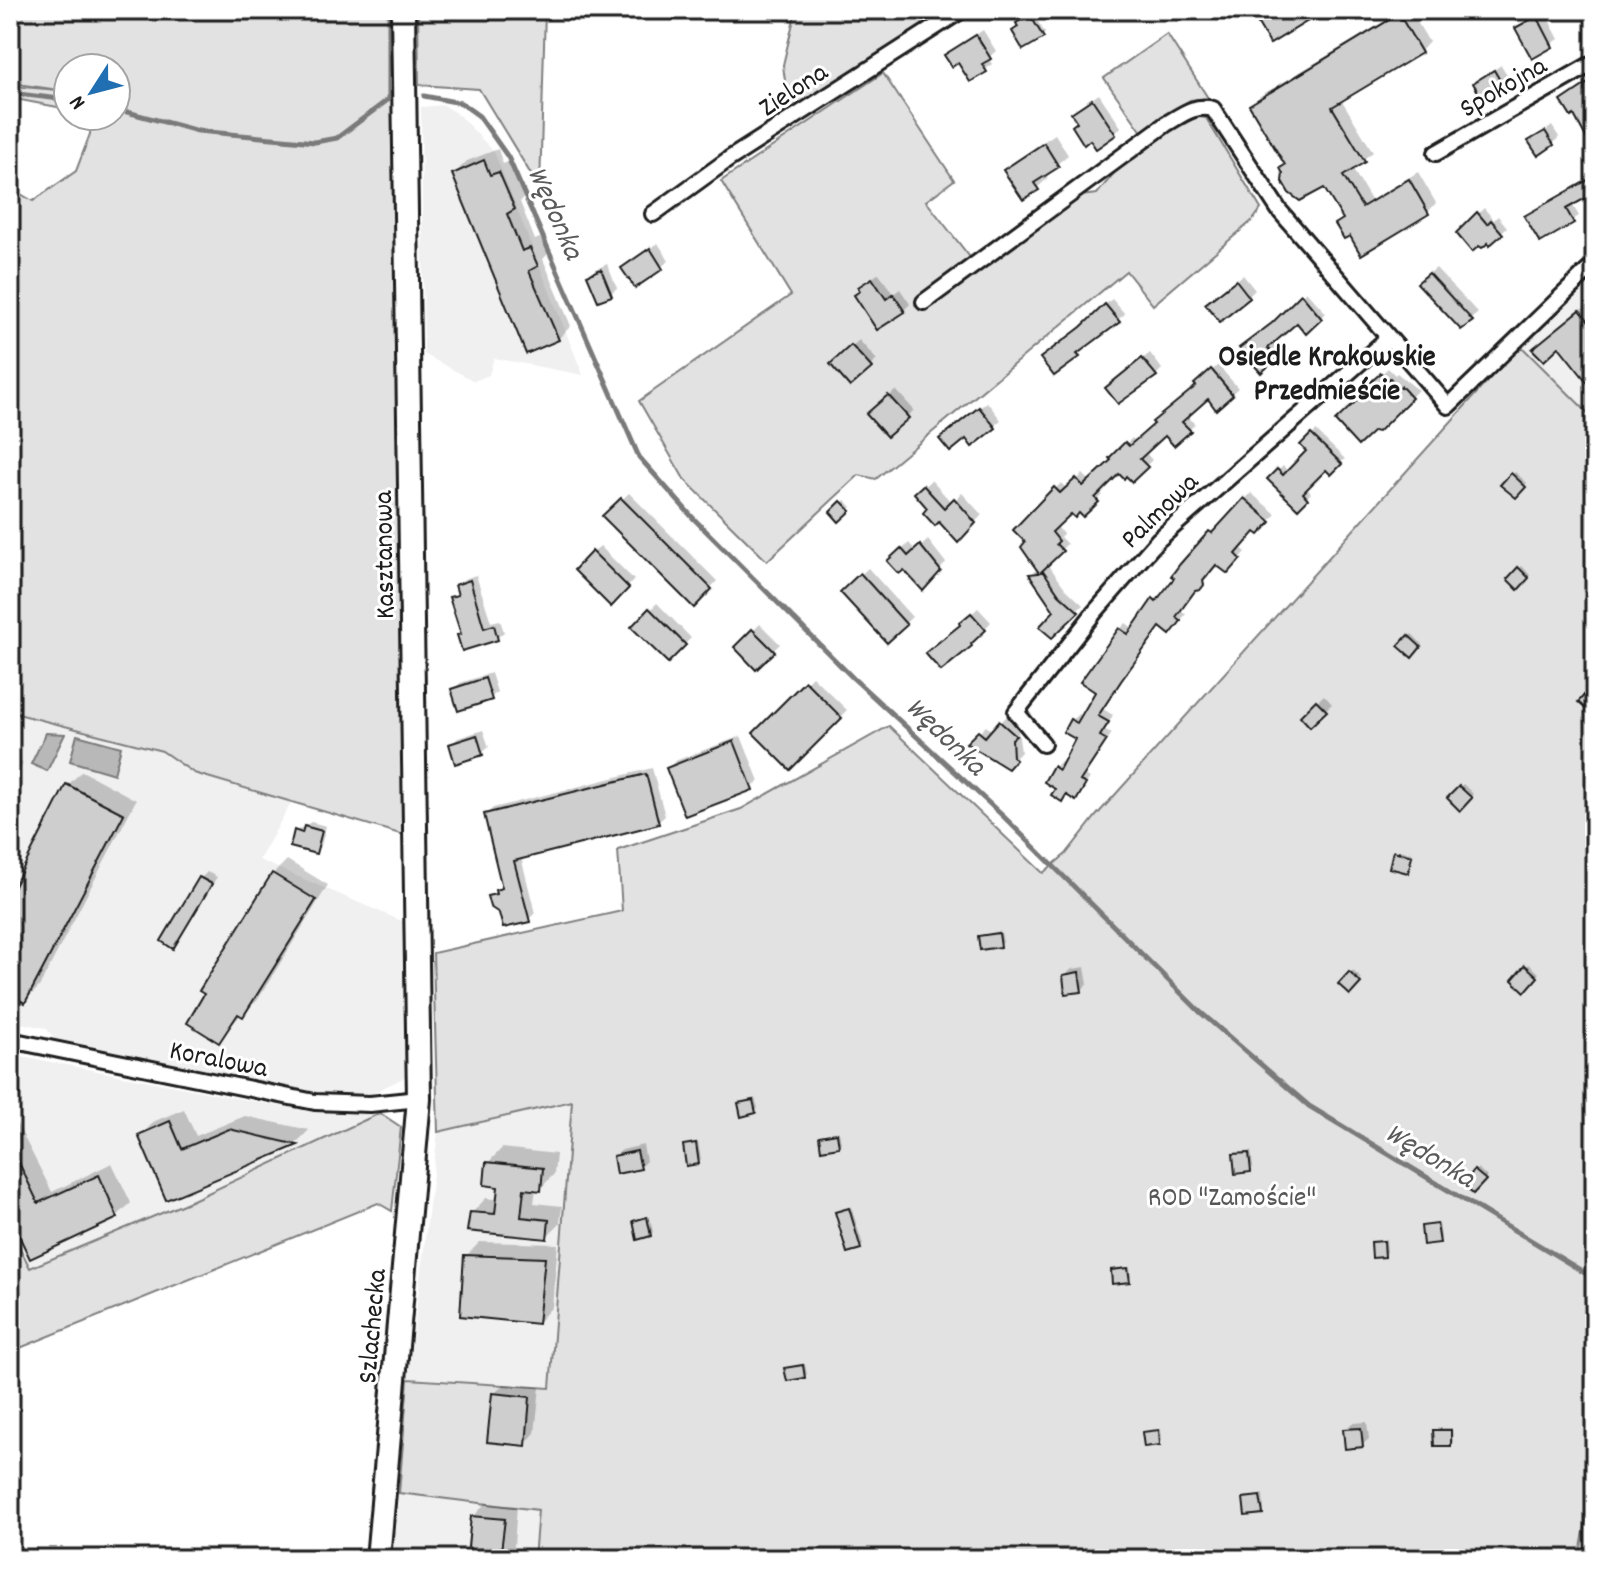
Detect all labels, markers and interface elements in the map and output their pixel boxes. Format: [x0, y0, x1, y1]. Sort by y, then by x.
street label: Spokojna [1453, 48, 1556, 130]
north arrow [52, 52, 132, 132]
street label: Zielona [752, 55, 838, 129]
text: N [63, 88, 94, 115]
water label: Wędonka [513, 160, 593, 269]
district label: Osiedle Krakowskie Przedmieście [1218, 338, 1436, 415]
street label: Palmowa [1113, 464, 1210, 560]
street label: Kasztanowa [366, 489, 408, 620]
water label: Wędonka [894, 689, 995, 789]
street label: Koralowa [166, 1033, 271, 1091]
water label: Wędonka [1376, 1114, 1483, 1203]
park label: ROD "Zamoście" [1148, 1180, 1316, 1220]
street label: Szlachecka [350, 1267, 400, 1385]

